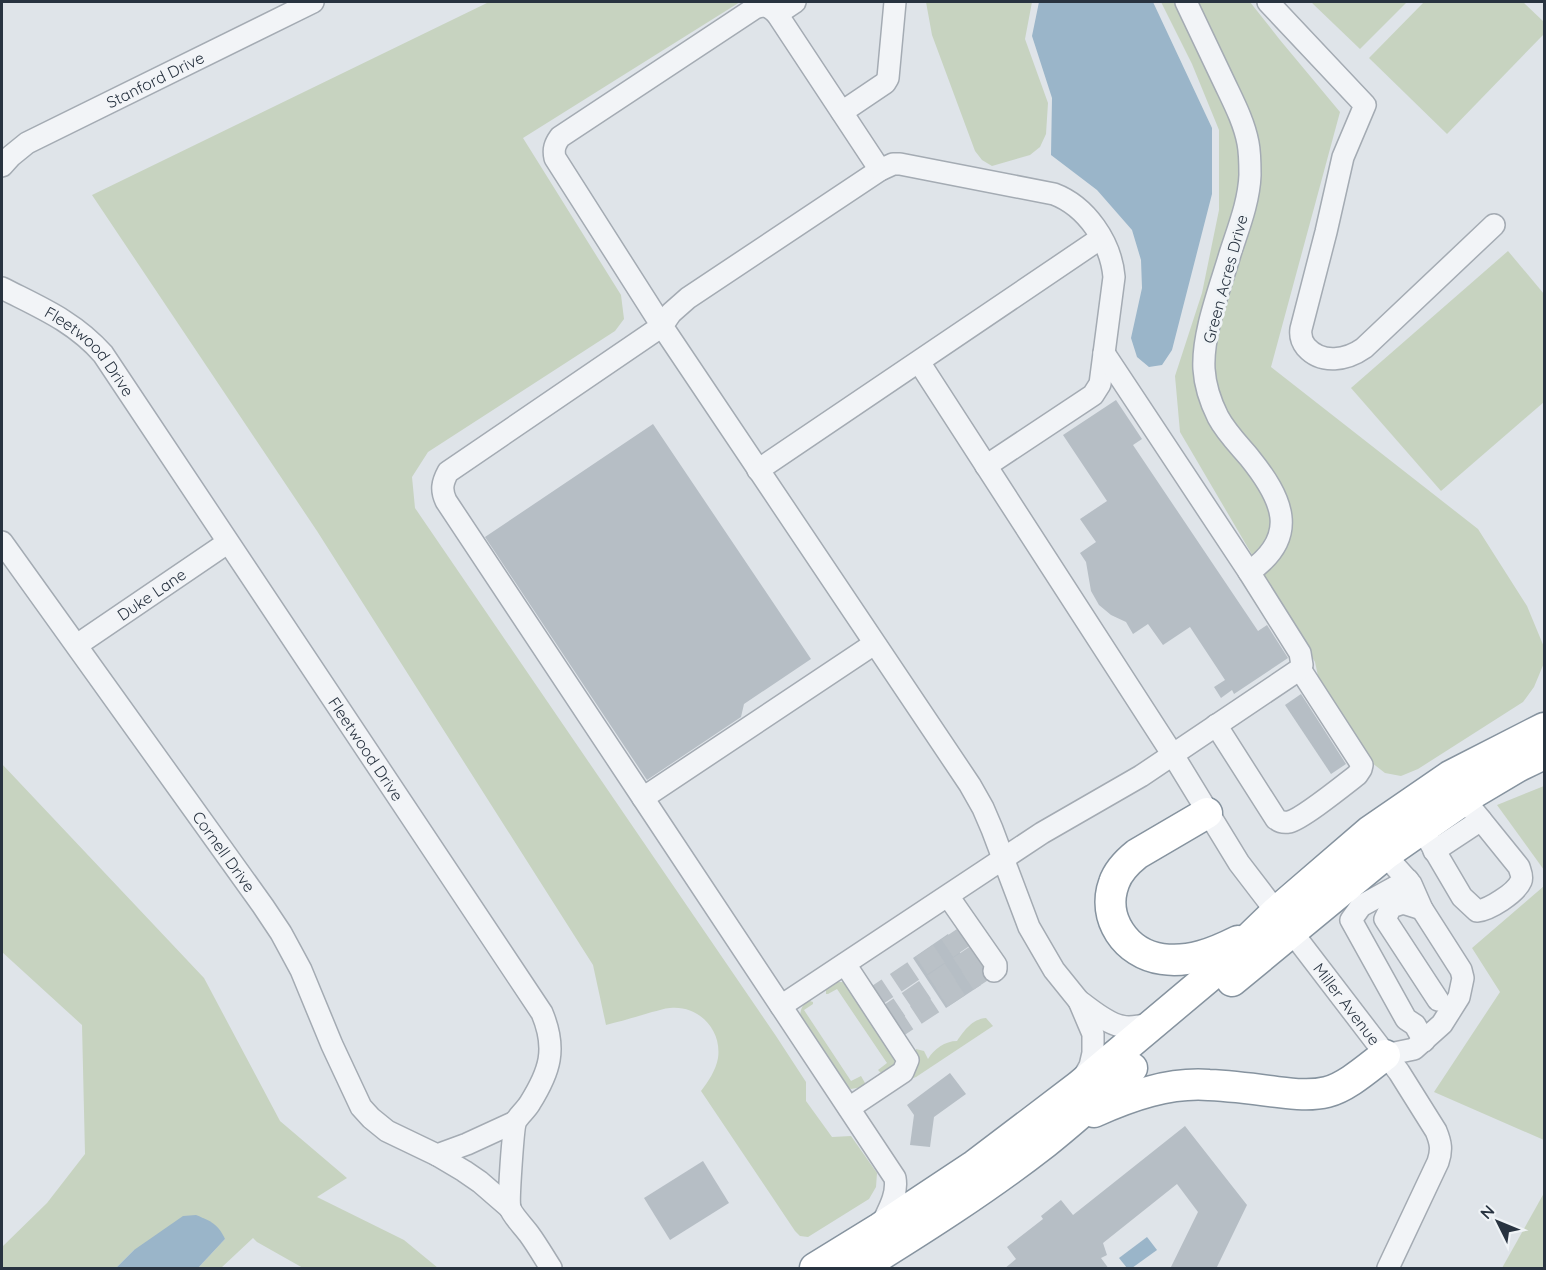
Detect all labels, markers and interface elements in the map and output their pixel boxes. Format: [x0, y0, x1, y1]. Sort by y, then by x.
street label: Stanford Drive [103, 47, 207, 112]
street label: Green Acres Drive [1198, 212, 1252, 346]
street label: Fleetwood Drive [41, 302, 138, 400]
street label: Duke Lane [113, 564, 190, 625]
street label: Fleetwood Drive [324, 693, 408, 805]
street label: Cornell Drive [188, 807, 260, 896]
street label: Miller Avenue [1309, 959, 1385, 1049]
north arrow [1468, 1192, 1528, 1252]
text: N [1476, 1201, 1498, 1223]

